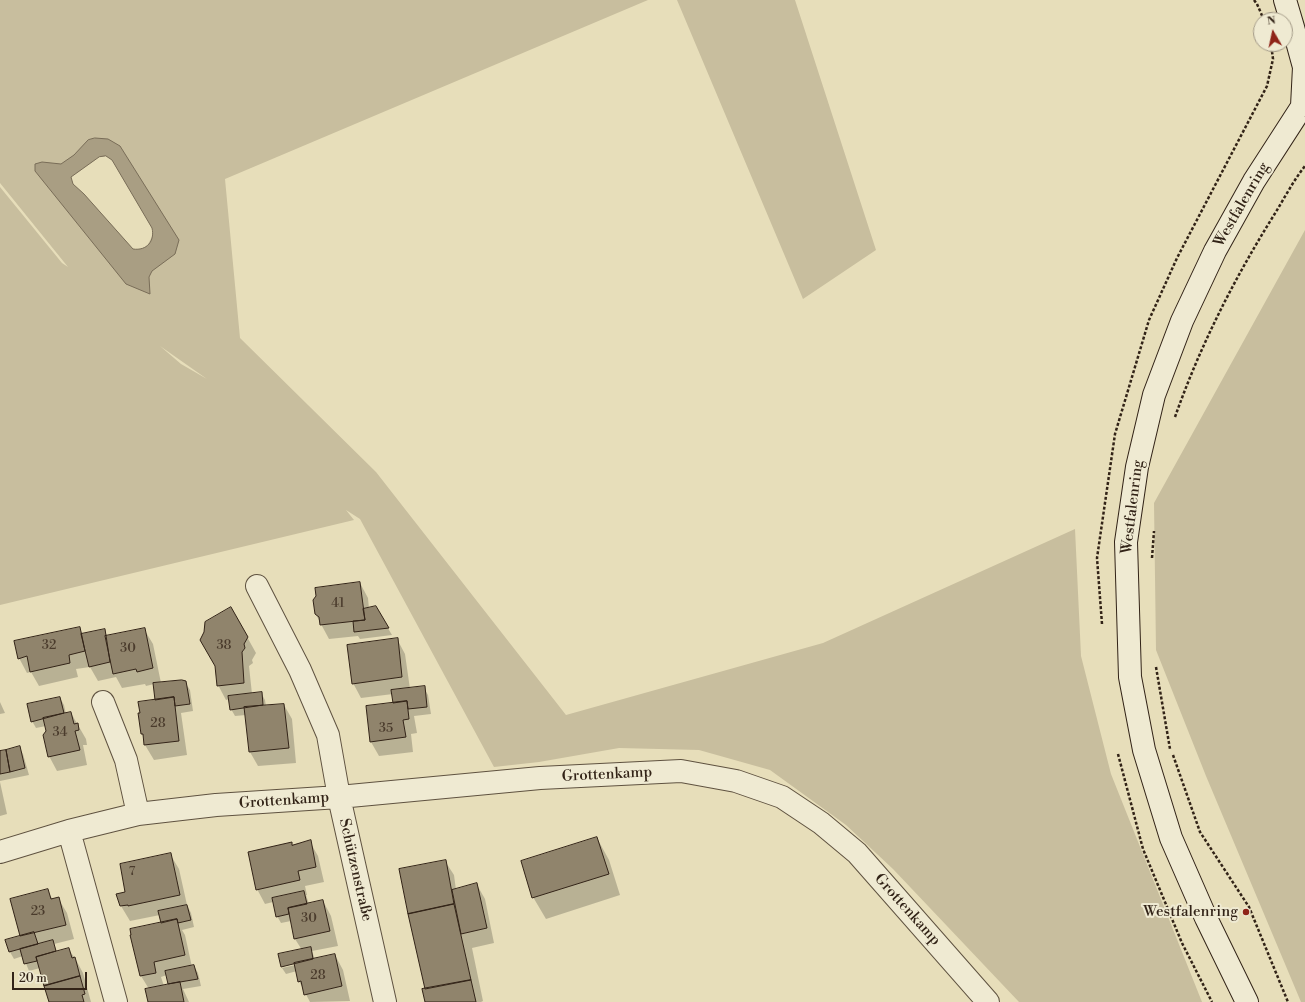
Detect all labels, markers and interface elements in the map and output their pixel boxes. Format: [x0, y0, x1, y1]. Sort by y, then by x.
north arrow [1253, 12, 1293, 52]
text: N [1266, 14, 1277, 29]
street label: Westfalenring [1211, 160, 1273, 250]
street label: Westfalenring [1118, 459, 1148, 555]
house number: 41 [331, 596, 345, 612]
house number: 32 [42, 638, 56, 654]
house number: 38 [216, 638, 232, 654]
house number: 30 [120, 641, 136, 657]
house number: 28 [150, 716, 166, 732]
house number: 35 [379, 721, 393, 737]
house number: 34 [52, 725, 68, 741]
street label: Grottenkamp [561, 764, 653, 786]
street label: Grottenkamp [238, 789, 330, 813]
street label: Schützenstraße [334, 817, 376, 923]
house number: 7 [129, 864, 135, 880]
street label: Grottenkamp [870, 870, 944, 950]
place label: Westfalenring [1143, 903, 1238, 921]
house number: 23 [31, 904, 45, 920]
marker: Westfalenring [1241, 907, 1251, 917]
house number: 30 [301, 911, 317, 927]
scale bar [14, 964, 89, 990]
house number: 28 [310, 968, 326, 984]
text: 20 m [19, 971, 47, 986]

